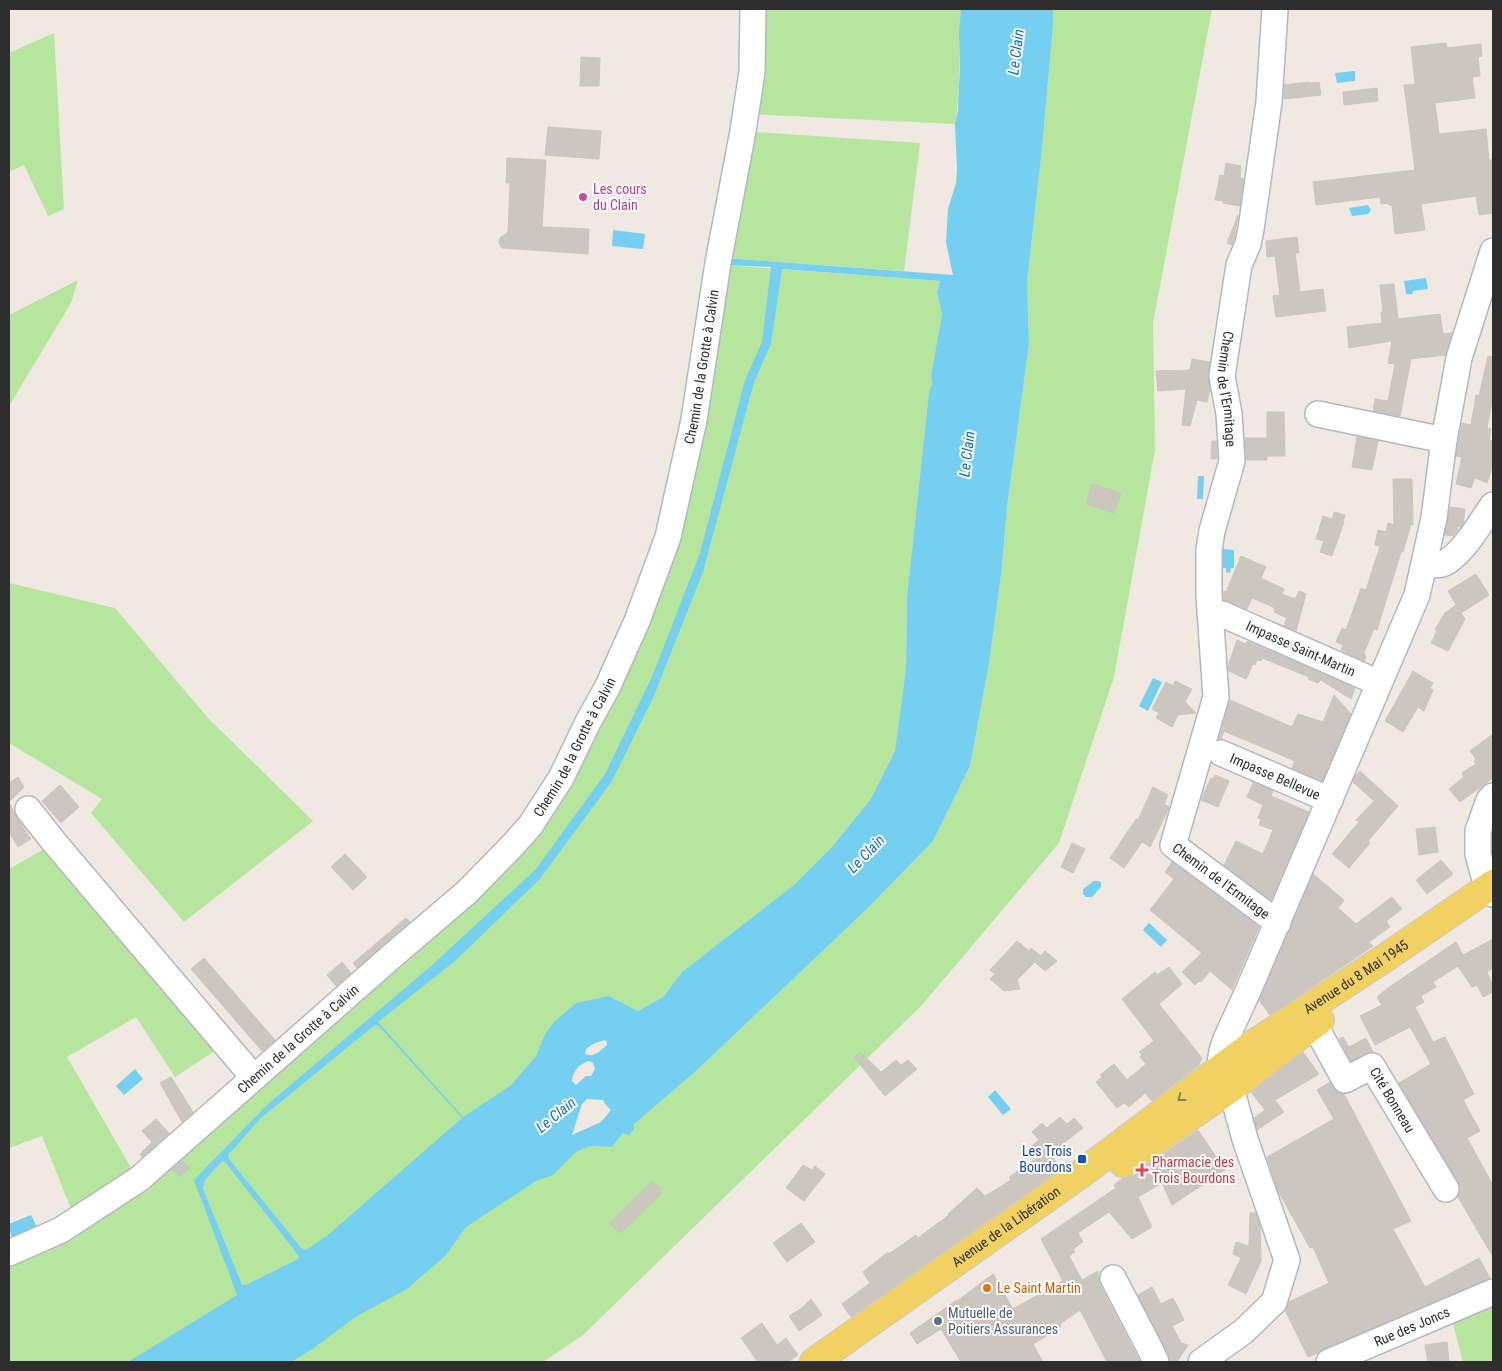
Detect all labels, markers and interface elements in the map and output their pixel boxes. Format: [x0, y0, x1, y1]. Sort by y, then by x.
water label: Le Clain [1004, 28, 1028, 76]
place label: Les cours du Clain [593, 181, 647, 213]
marker: Les cours du Clain [577, 191, 589, 203]
street label: Chemin de la Grotte à Calvin [681, 288, 722, 446]
street label: Chemin de l'Ermitage [1214, 330, 1239, 448]
water label: Le Clain [955, 430, 979, 478]
street label: Impasse Saint-Martin [1244, 618, 1358, 680]
street label: Chemin de la Grotte à Calvin [530, 675, 619, 820]
street label: Impasse Bellevue [1228, 750, 1323, 803]
water label: Le Clain [844, 831, 888, 877]
street label: Chemin de l'Ermitage [1169, 840, 1273, 922]
street label: Avenue du 8 Mai 1945 [1301, 936, 1411, 1017]
street label: Chemin de la Grotte à Calvin [234, 981, 362, 1097]
street label: Cité Bonneau [1367, 1064, 1418, 1135]
one-way arrow [1177, 1092, 1186, 1101]
water label: Le Clain [532, 1093, 580, 1137]
place label: Les Trois Bourdons [1019, 1143, 1072, 1175]
marker: Les Trois Bourdons [1076, 1153, 1088, 1165]
place label: Pharmacie des Trois Bourdons [1152, 1154, 1235, 1186]
marker: Pharmacie des Trois Bourdons [1136, 1164, 1148, 1176]
street label: Avenue de la Libération [949, 1183, 1063, 1270]
place label: Le Saint Martin [997, 1280, 1081, 1296]
marker: Le Saint Martin [981, 1282, 993, 1294]
street label: Rue des Joncs [1372, 1303, 1452, 1350]
place label: Mutuelle de Poitiers Assurances [948, 1305, 1058, 1337]
marker: Mutuelle de Poitiers Assurances [932, 1315, 944, 1327]

